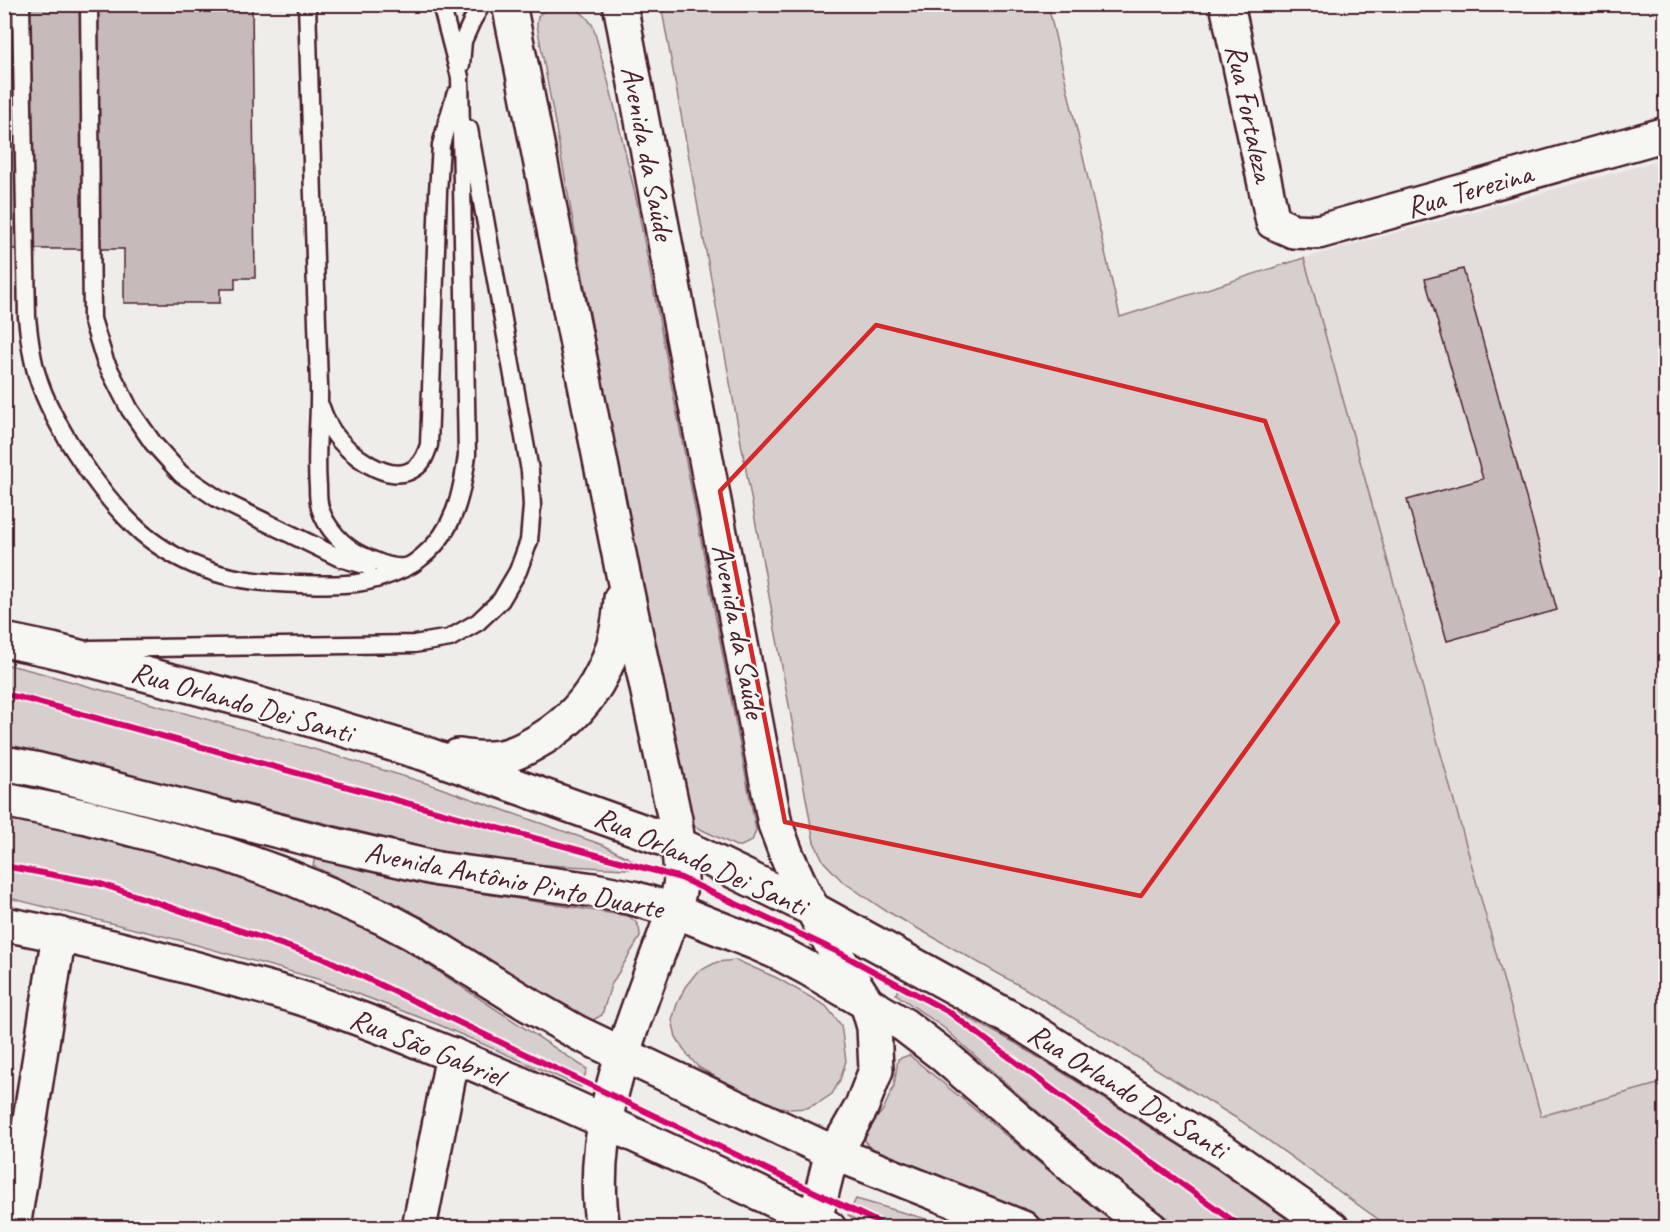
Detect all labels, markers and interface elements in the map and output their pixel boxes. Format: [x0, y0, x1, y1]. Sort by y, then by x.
street label: Rua Fortaleza [1217, 41, 1284, 188]
street label: Avenida da Saúde [613, 63, 684, 245]
street label: Rua Terezina [1402, 153, 1539, 226]
street label: Avenida da Saúde [704, 541, 775, 723]
street label: Rua Orlando Dei Santi [127, 652, 360, 753]
street label: Rua Orlando Dei Santi [589, 797, 816, 926]
street label: Avenida Antônio Pinto Duarte [362, 832, 668, 928]
street label: Rua São Gabriel [345, 999, 514, 1097]
street label: Rua Orlando Dei Santi [1021, 1014, 1238, 1169]

